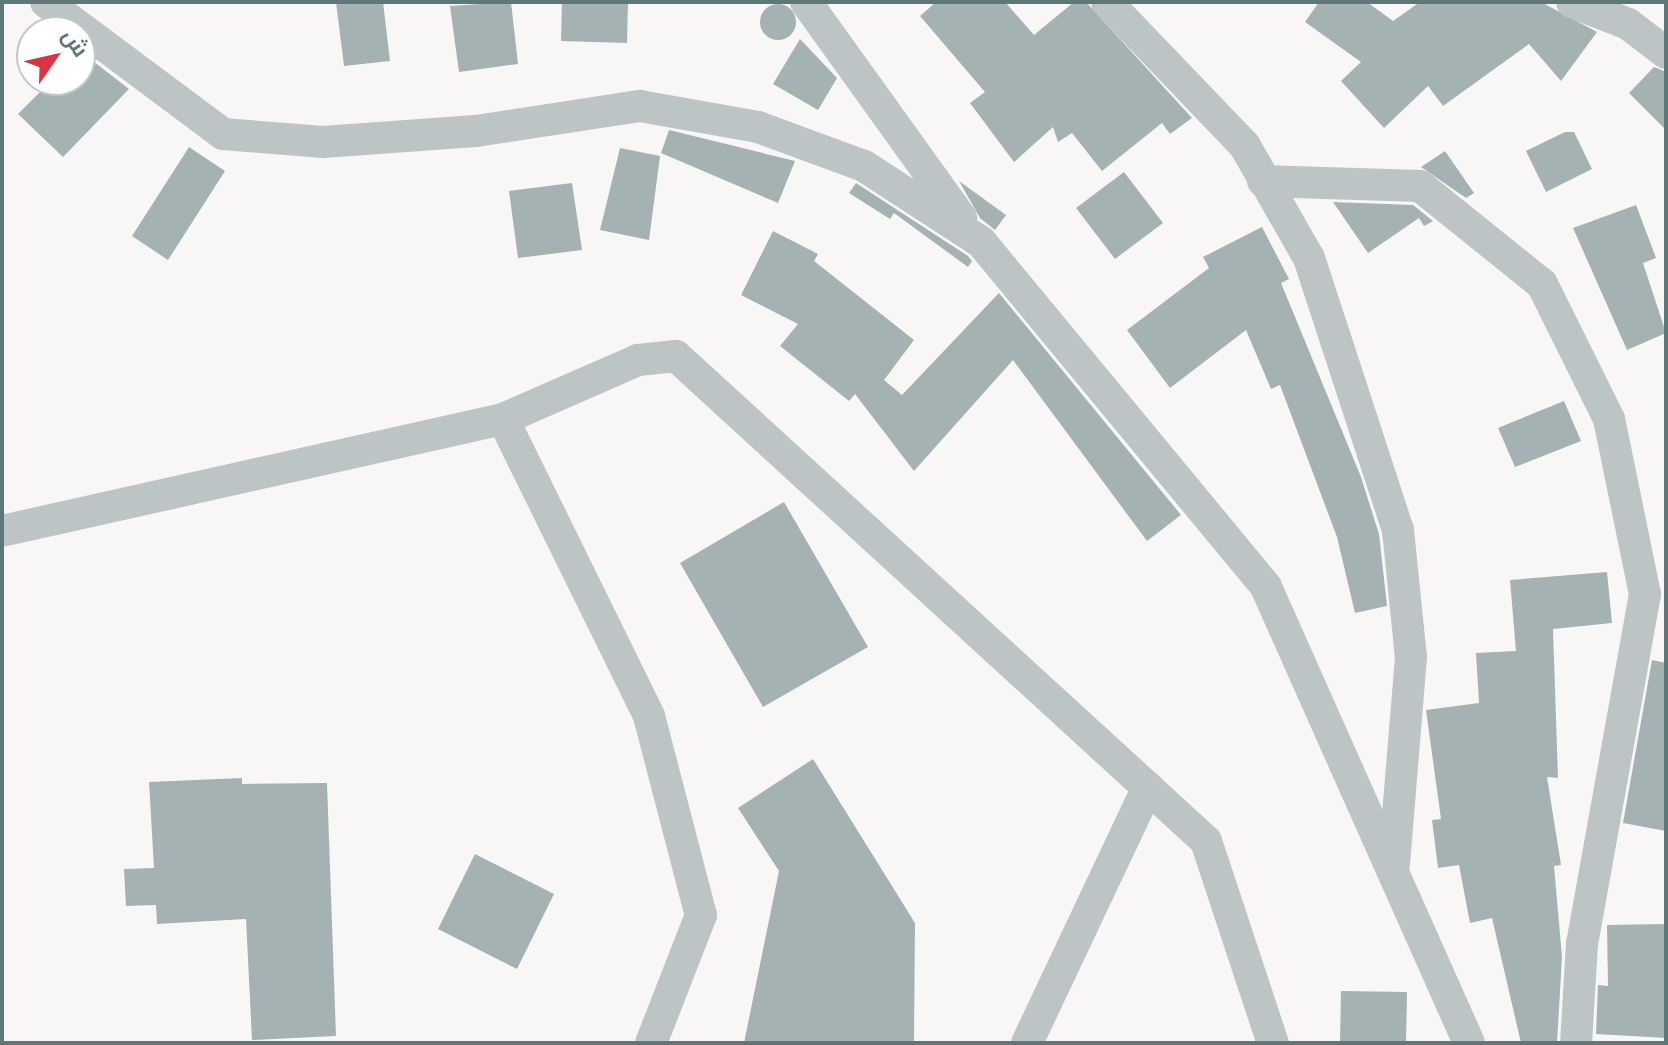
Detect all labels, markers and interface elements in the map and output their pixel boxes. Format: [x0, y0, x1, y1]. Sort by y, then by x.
north arrow [16, 16, 96, 96]
text: ش [56, 24, 94, 63]

